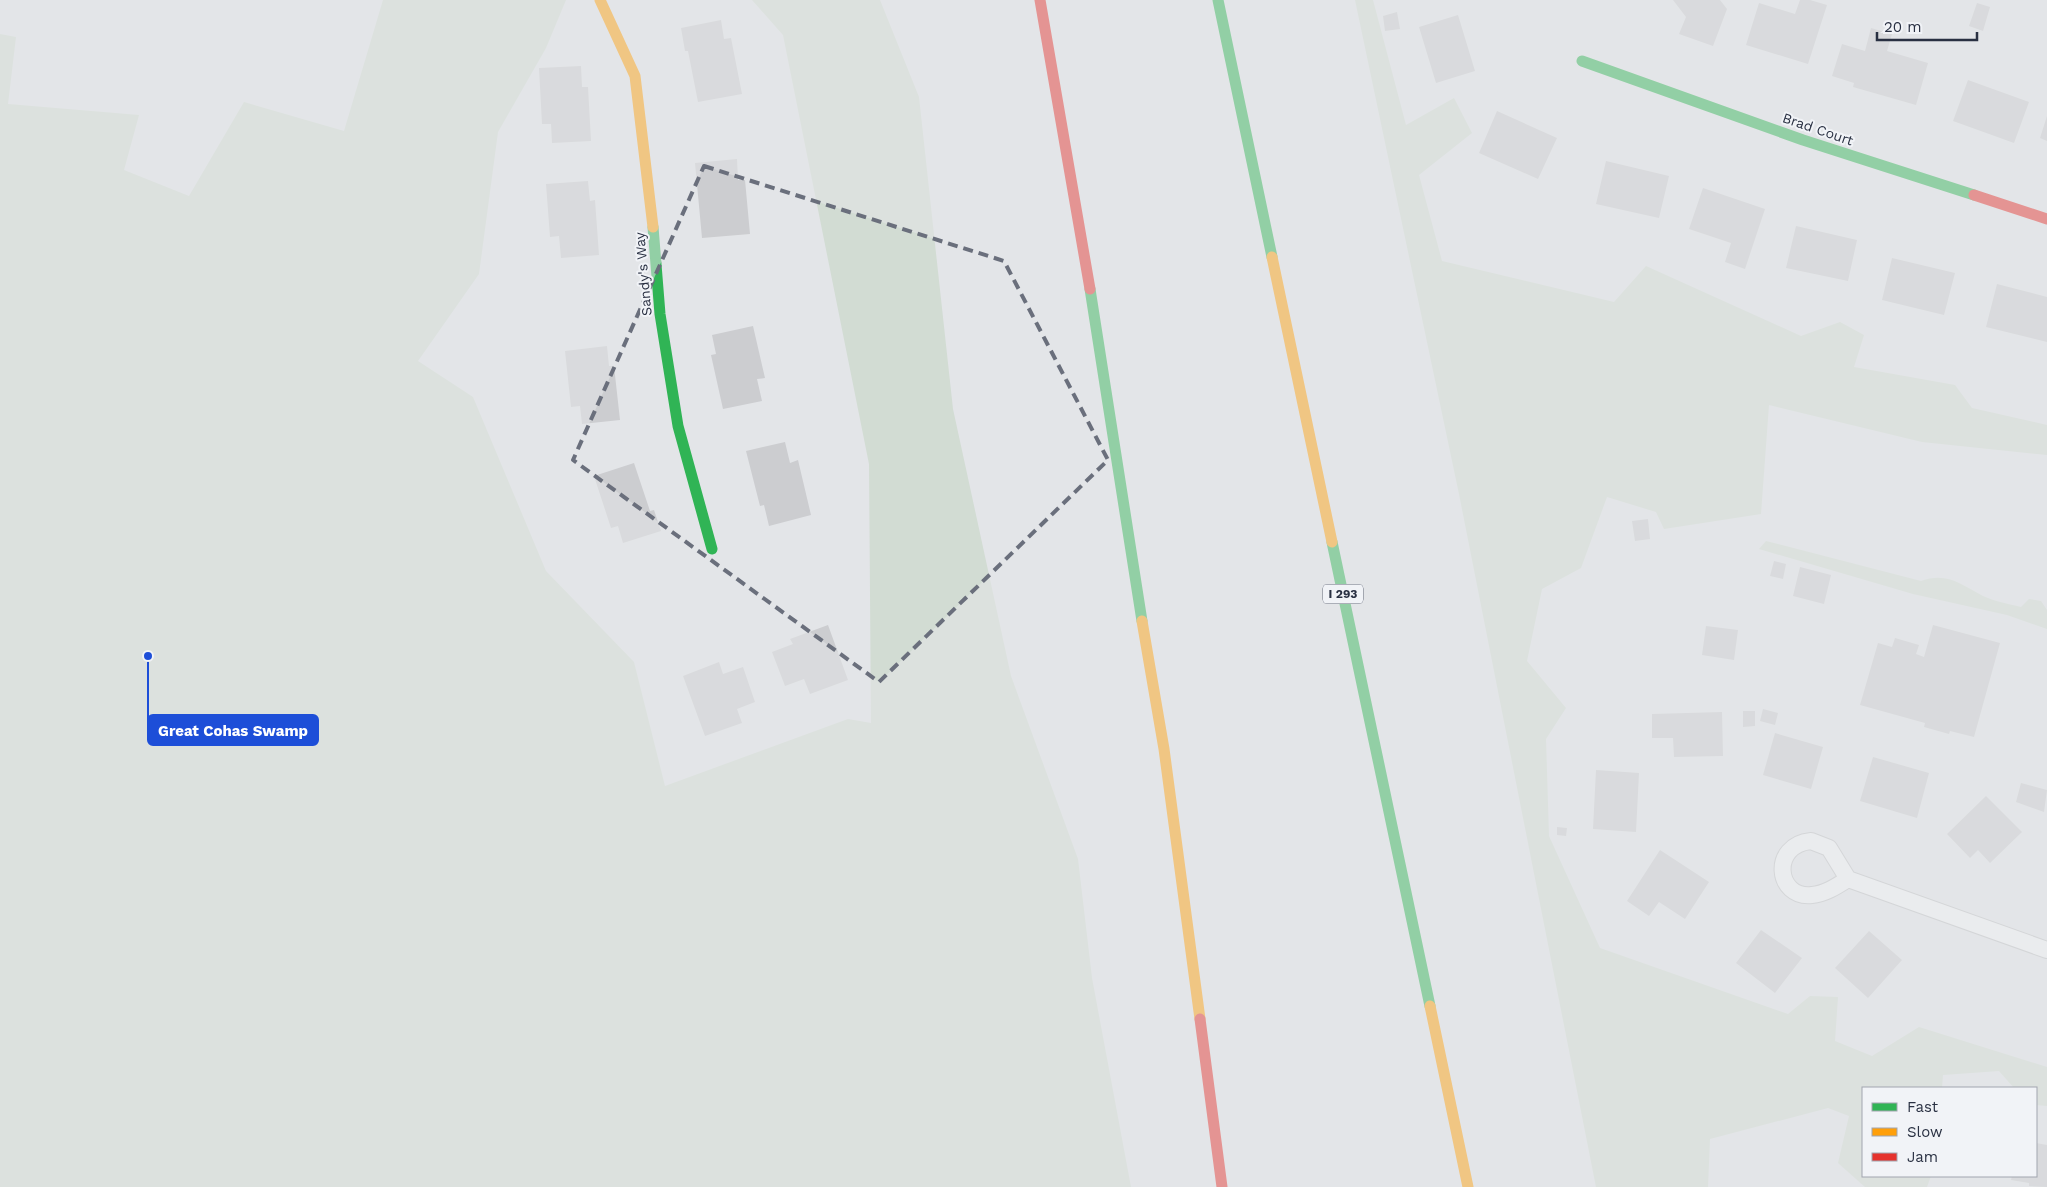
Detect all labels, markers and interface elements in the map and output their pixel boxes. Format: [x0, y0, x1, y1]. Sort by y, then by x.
scale bar [1877, 10, 1977, 42]
text: 20 m [1884, 18, 1922, 36]
street label: Brad Court [1780, 109, 1856, 149]
street label: Sandy's Way [631, 231, 655, 317]
road number: I 293 [1323, 584, 1363, 604]
callout: Great Cohas Swamp [148, 715, 318, 745]
text: Great Cohas Swamp [158, 722, 308, 740]
legend [1862, 1087, 2037, 1177]
text: Fast [1907, 1098, 1939, 1116]
text: Slow [1907, 1123, 1943, 1141]
text: Jam [1907, 1148, 1938, 1166]

